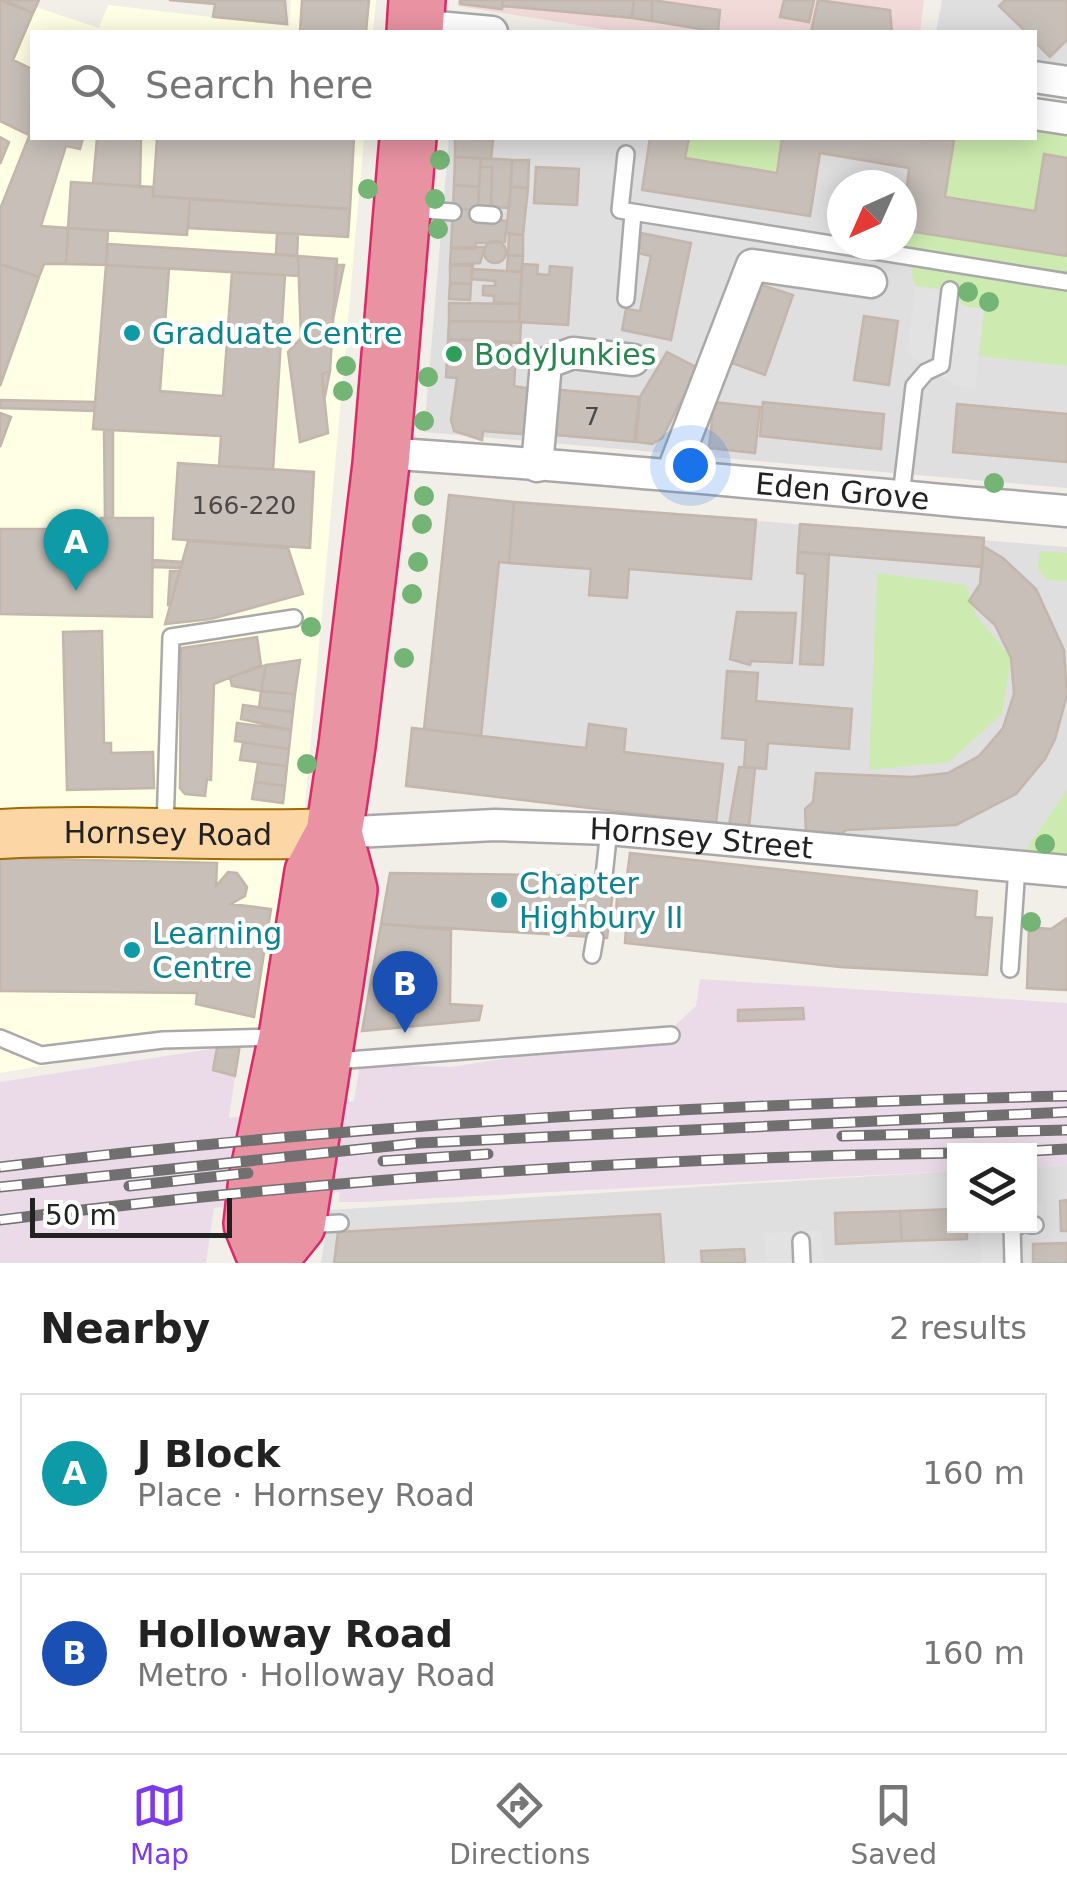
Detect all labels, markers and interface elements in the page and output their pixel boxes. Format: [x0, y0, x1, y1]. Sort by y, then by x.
search box [30, 30, 1037, 140]
icon: search [65, 58, 120, 113]
text: Search here [145, 63, 373, 107]
north arrow [827, 170, 917, 260]
place label: Graduate Centre [152, 316, 402, 351]
marker: Graduate Centre [121, 322, 143, 344]
place label: BodyJunkies [474, 337, 656, 372]
marker: BodyJunkies [443, 343, 465, 365]
house number: 7 [584, 402, 600, 431]
your location [665, 440, 716, 491]
street label: Eden Grove [754, 465, 931, 516]
house number: 166-220 [192, 491, 296, 520]
pin: A [44, 508, 108, 591]
street label: Hornsey Street [589, 811, 815, 865]
street label: Hornsey Road [64, 814, 272, 852]
place label: Chapter Highbury II [519, 866, 683, 935]
marker: Chapter Highbury II [488, 889, 510, 911]
place label: Learning Centre [152, 916, 282, 985]
marker: Learning Centre [121, 939, 143, 961]
pin: B [372, 950, 438, 1033]
map controls [947, 1143, 1037, 1233]
button: layers [947, 1143, 1037, 1233]
scale bar [30, 1193, 232, 1238]
text: 50 m [45, 1199, 117, 1232]
text: Nearby [40, 1304, 210, 1353]
text: 2 results [889, 1309, 1027, 1347]
text: J Block [137, 1432, 280, 1476]
text: A [62, 1454, 87, 1492]
text: 160 m [923, 1454, 1025, 1492]
text: Place · Hornsey Road [137, 1476, 475, 1514]
text: Holloway Road [137, 1612, 453, 1656]
text: B [62, 1634, 87, 1672]
text: 160 m [923, 1634, 1025, 1672]
text: Metro · Holloway Road [137, 1656, 496, 1694]
tab: Map [130, 1778, 189, 1871]
tab: Directions [449, 1778, 590, 1871]
tab: Saved [850, 1778, 937, 1871]

